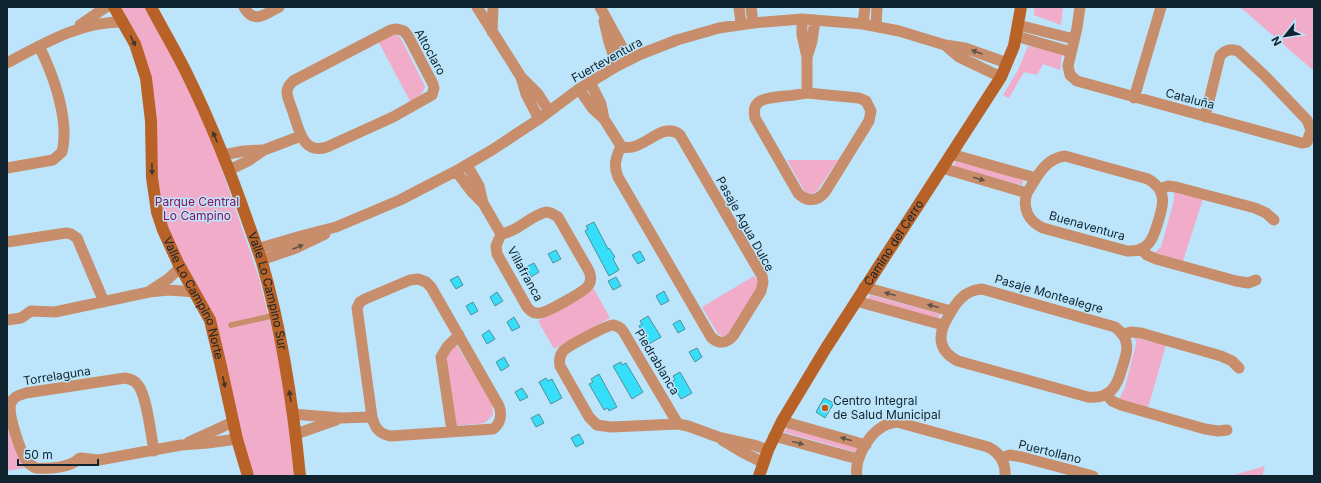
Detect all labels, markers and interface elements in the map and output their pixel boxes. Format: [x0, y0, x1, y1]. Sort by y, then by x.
north arrow [1265, 16, 1305, 56]
street label: Altoclaro [412, 26, 449, 77]
street label: Fuerteventura [569, 34, 645, 85]
text: N [1268, 34, 1284, 48]
one-way arrow [130, 35, 136, 47]
one-way arrow [970, 48, 982, 54]
street label: Cataluña [1164, 85, 1216, 112]
one-way arrow [212, 131, 218, 143]
one-way arrow [148, 163, 155, 175]
street label: Pasaje Agua Dulce [713, 174, 778, 274]
one-way arrow [973, 176, 985, 182]
park label: Parque Central Lo Campino [155, 194, 239, 223]
street label: Camino del Cerro [860, 197, 927, 288]
street label: Buenaventura [1047, 207, 1127, 244]
street label: Valle Lo Campino Sur [245, 230, 290, 351]
street label: Valle Lo Campino Norte [160, 234, 227, 361]
one-way arrow [292, 244, 304, 250]
street label: Villafranca [504, 244, 547, 304]
street label: Pasaje Montealegre [993, 271, 1105, 316]
one-way arrow [884, 291, 896, 297]
one-way arrow [927, 303, 939, 309]
street label: Piedrablanca [632, 326, 683, 397]
street label: Torrelaguna [22, 363, 92, 388]
one-way arrow [222, 376, 228, 388]
one-way arrow [287, 390, 293, 402]
place label: Centro Integral de Salud Municipal [833, 393, 941, 422]
marker: Centro Integral de Salud Municipal [820, 403, 830, 413]
one-way arrow [839, 436, 851, 442]
street label: Puertollano [1017, 436, 1083, 467]
one-way arrow [792, 440, 804, 446]
scale bar [18, 441, 98, 467]
text: 50 m [24, 447, 53, 462]

